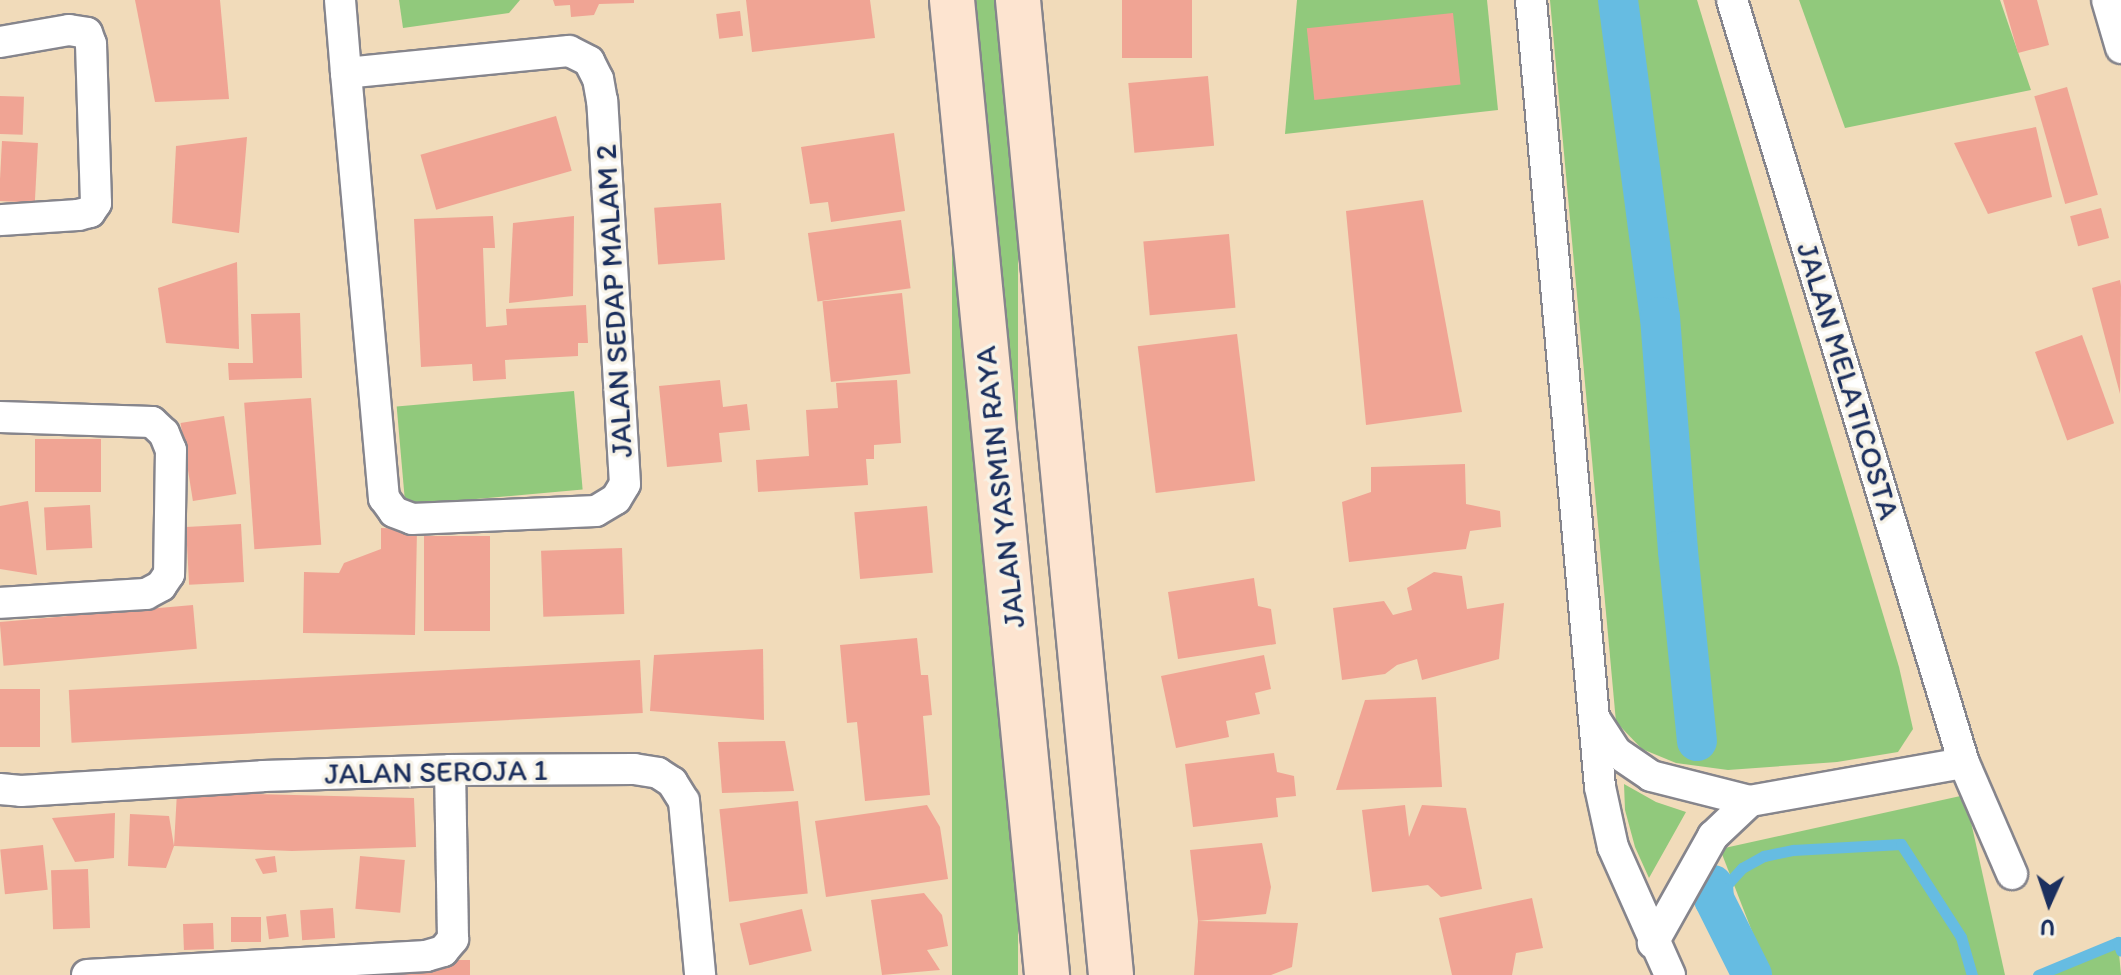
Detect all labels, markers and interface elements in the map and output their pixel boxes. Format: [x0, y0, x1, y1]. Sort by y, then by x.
street label: JALAN SEDAP MALAM 2 [588, 143, 640, 459]
street label: JALAN MELATICOSTA [1788, 237, 1908, 525]
street label: JALAN YASMIN RAYA [968, 347, 1032, 627]
street label: JALAN SEROJA 1 [324, 752, 548, 792]
north arrow [2009, 863, 2089, 943]
text: U [2040, 914, 2056, 941]

